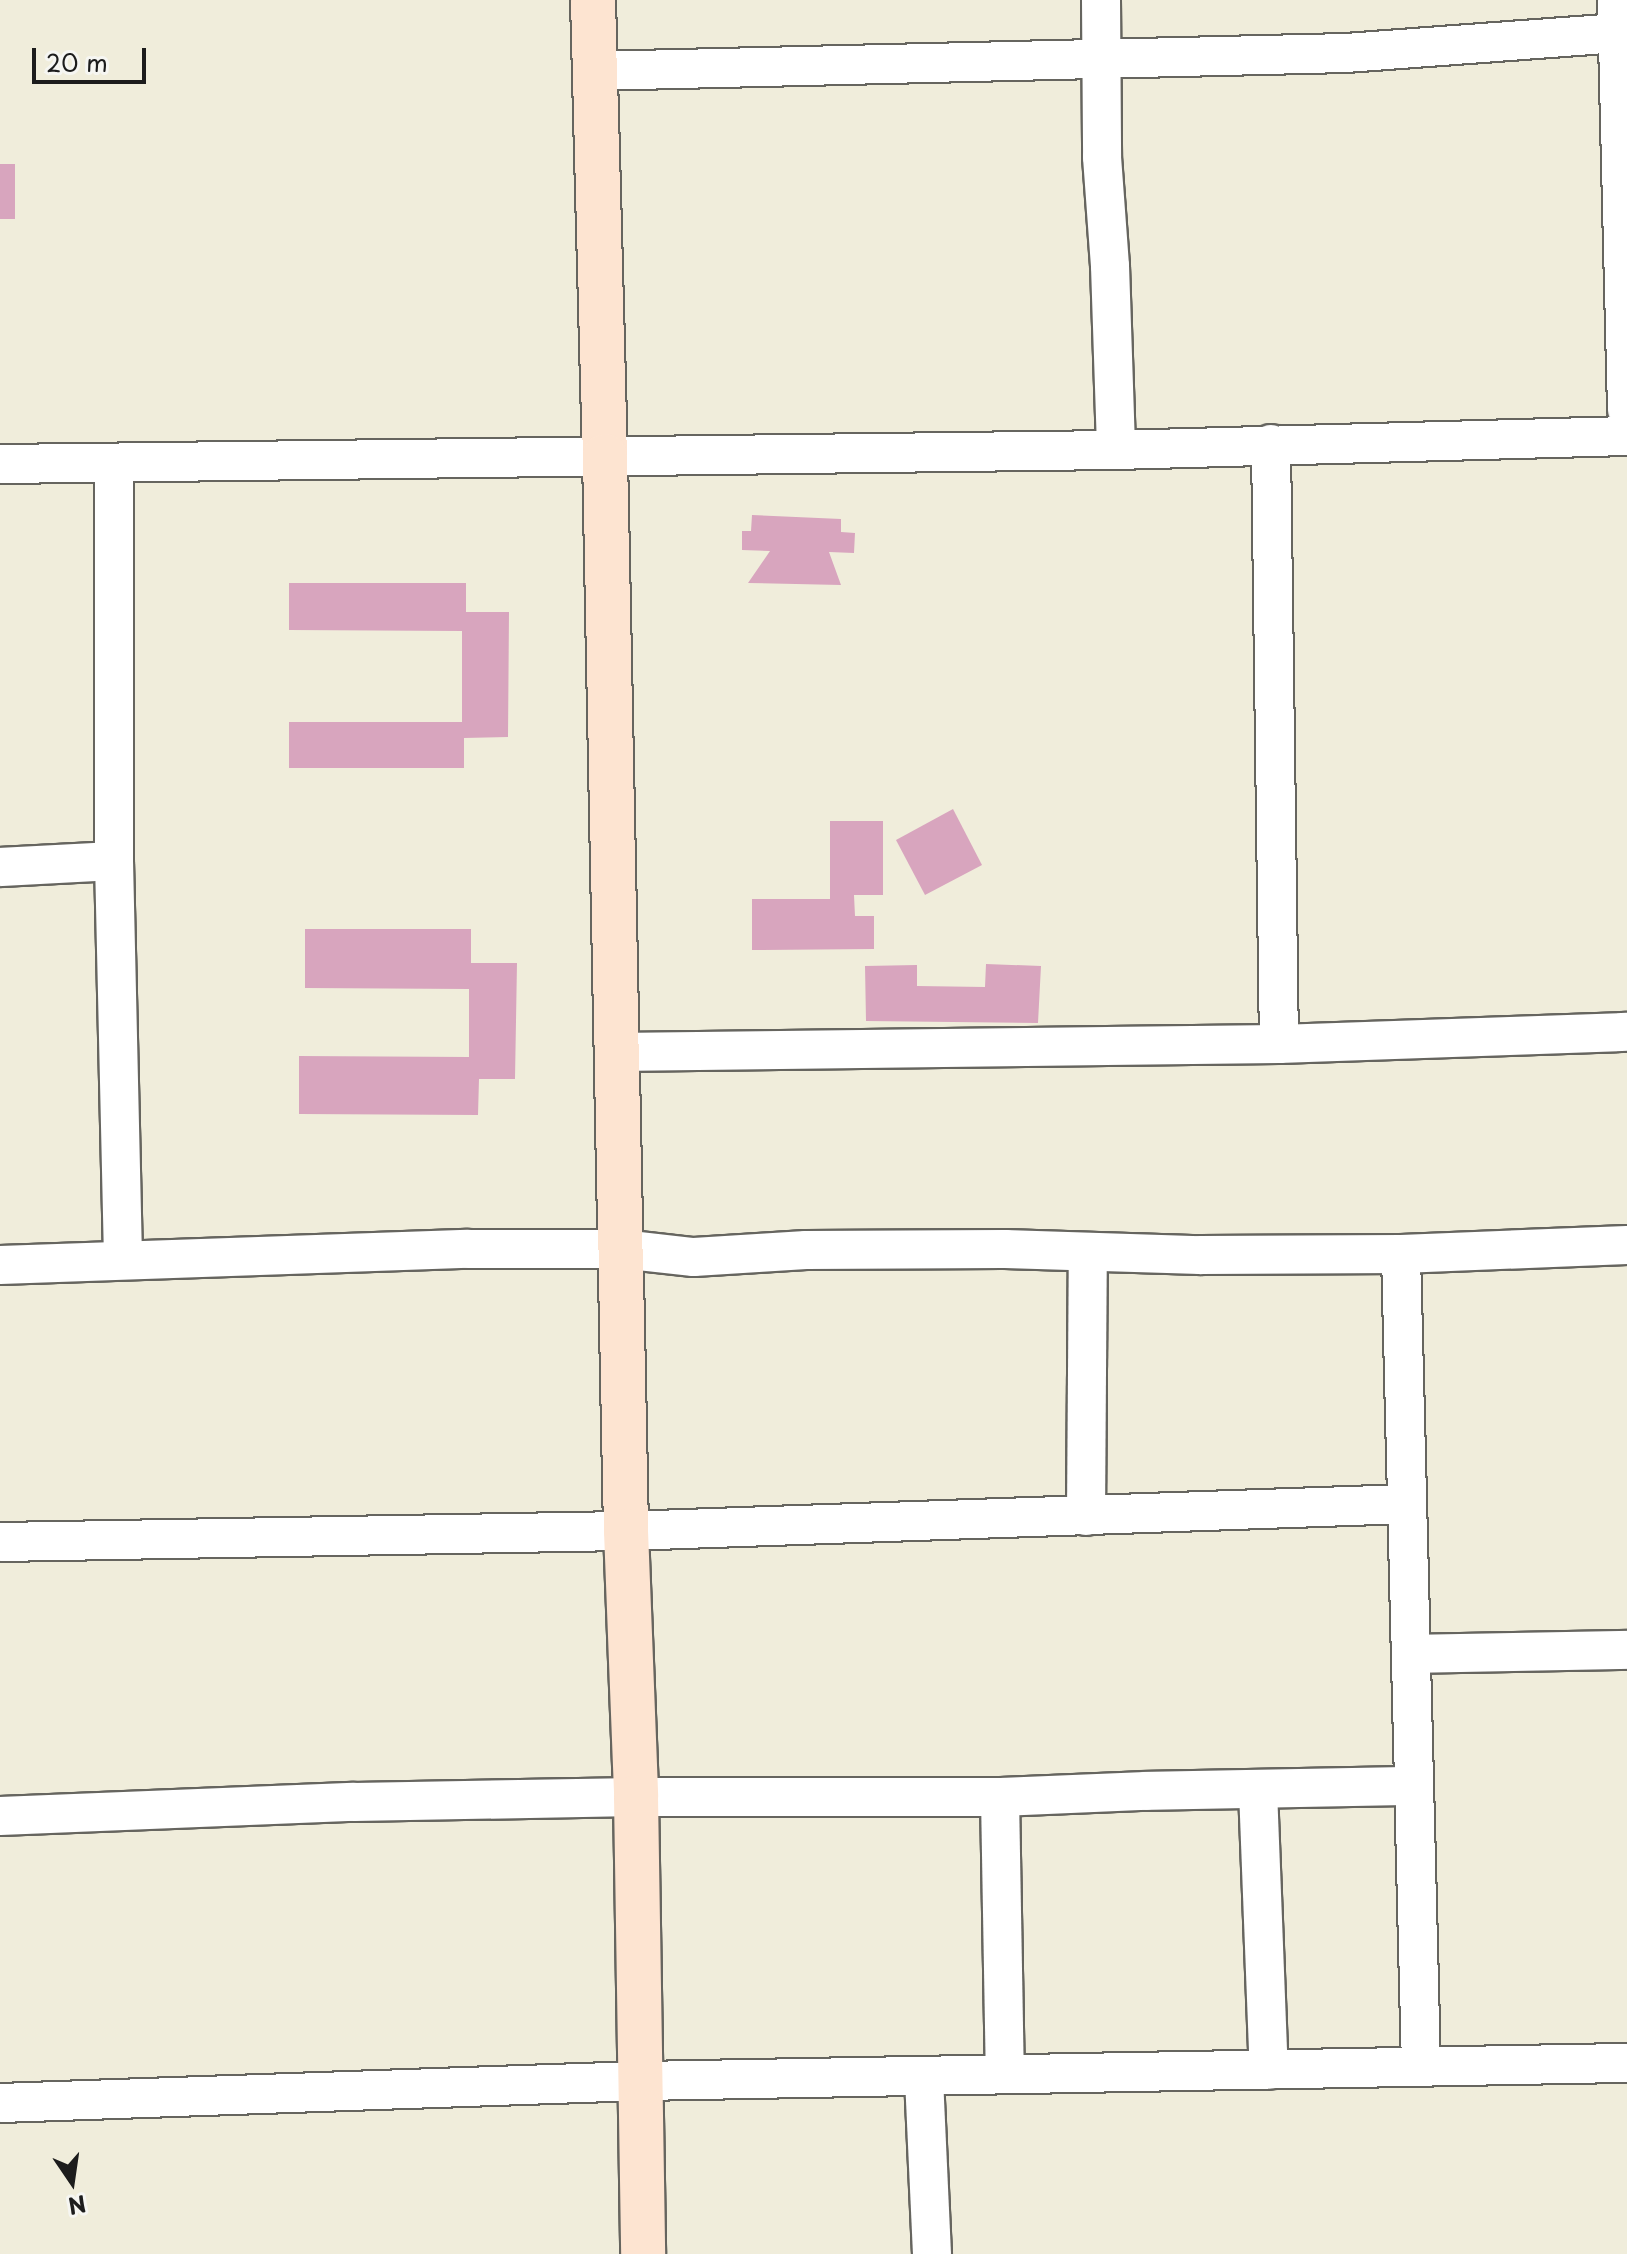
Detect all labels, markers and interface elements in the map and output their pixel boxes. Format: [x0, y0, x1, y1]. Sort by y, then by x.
scale bar [36, 32, 150, 82]
text: 20 m [46, 44, 108, 80]
north arrow [32, 2142, 112, 2222]
text: N [65, 2188, 90, 2224]

